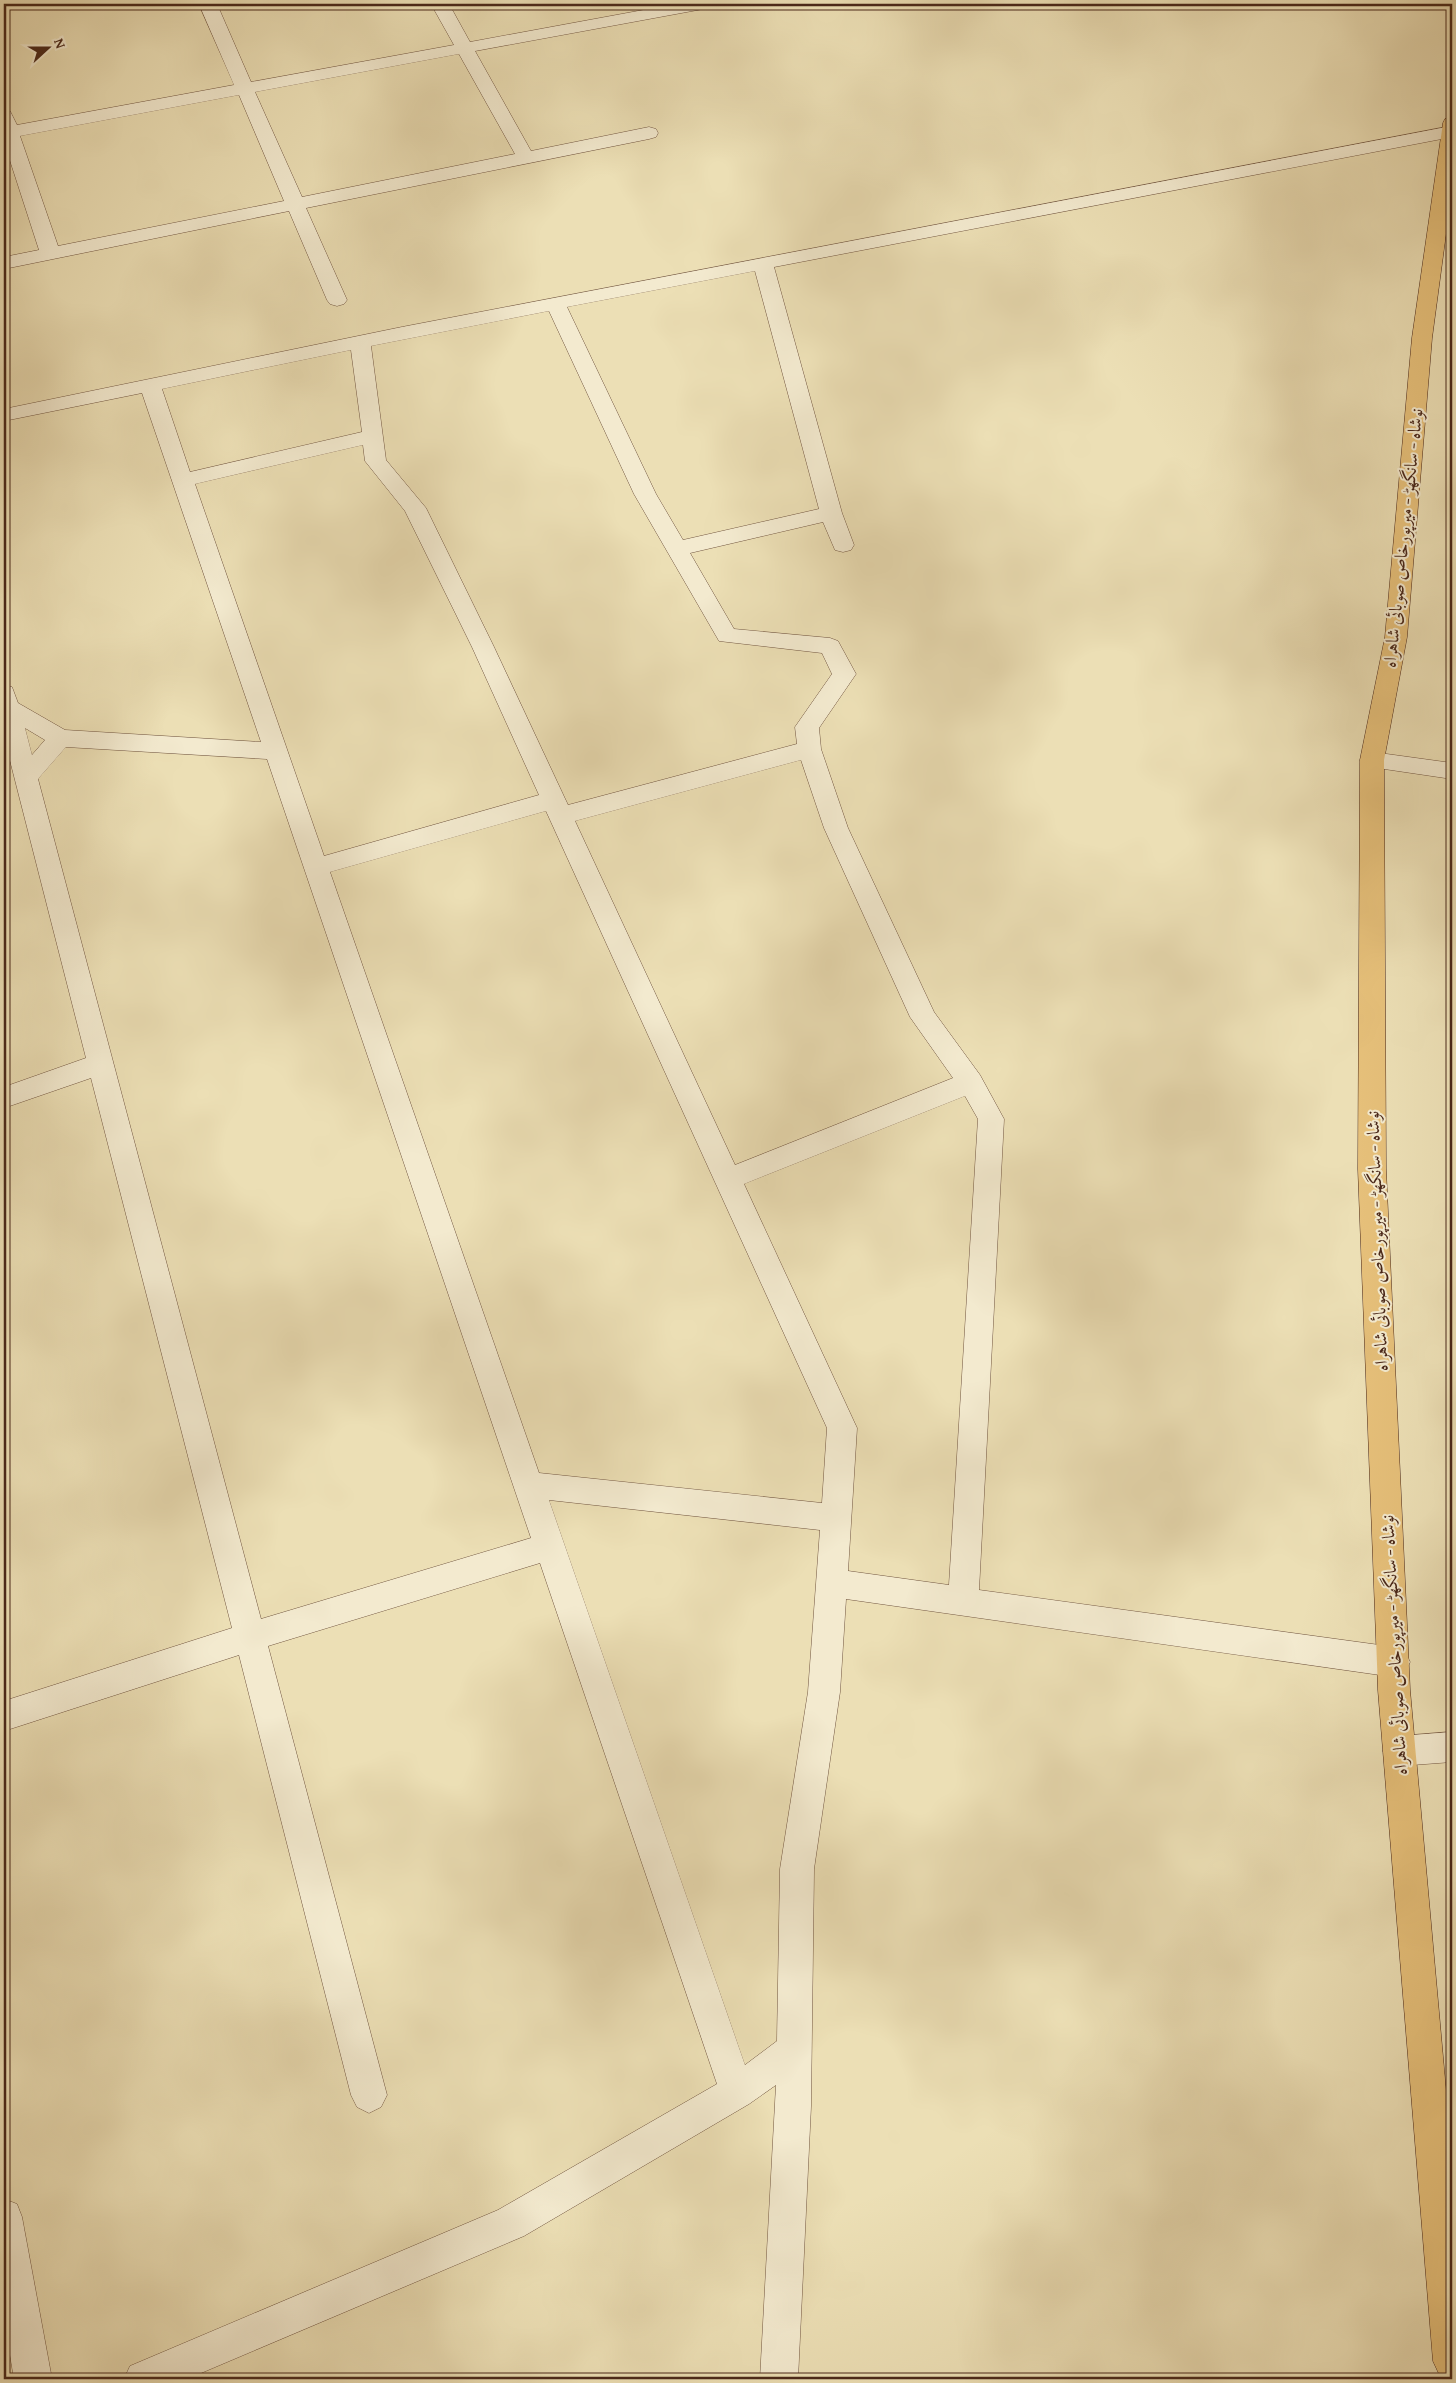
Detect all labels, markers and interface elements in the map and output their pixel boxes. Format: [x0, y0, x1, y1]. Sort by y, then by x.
north arrow [22, 22, 72, 72]
text: N [49, 35, 71, 52]
street label: نوشاہ - سانگھڑ - میرپورخاص صوبائی شاہراہ [1375, 407, 1430, 669]
street label: نوشاہ - سانگھڑ - میرپورخاص صوبائی شاہراہ [1358, 1110, 1395, 1372]
street label: نوشاہ - سانگھڑ - میرپورخاص صوبائی شاہراہ [1373, 1514, 1414, 1776]

